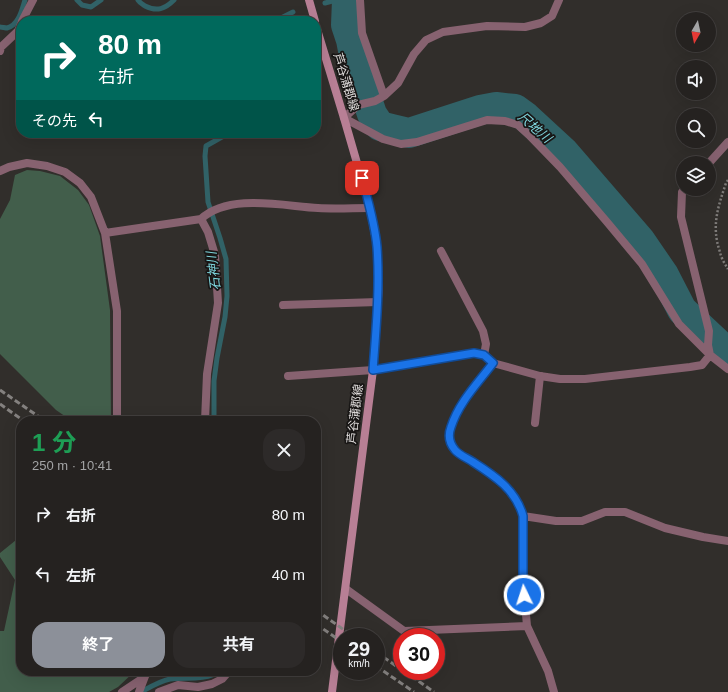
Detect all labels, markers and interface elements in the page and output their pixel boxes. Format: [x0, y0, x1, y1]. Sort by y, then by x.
north arrow [676, 12, 716, 52]
map controls [676, 12, 716, 196]
text: 80 m [98, 29, 162, 60]
icon: right [32, 32, 84, 84]
street label: 芦谷蒲郡線 [331, 51, 361, 113]
button: sound [676, 60, 716, 100]
text: 右折 [98, 67, 134, 87]
icon: left [85, 108, 107, 130]
button: search [676, 108, 716, 148]
water label: 尺地川 [515, 109, 556, 147]
text: その先 [32, 112, 77, 129]
button: layers [676, 156, 716, 196]
pin [345, 161, 379, 195]
icon: arrive [351, 167, 373, 189]
water label: 石神川 [203, 249, 223, 291]
street label: 芦谷蒲郡線 [344, 383, 366, 445]
text: 1 分 [32, 429, 76, 456]
button: close [263, 429, 305, 471]
text: 250 m · 10:41 [32, 458, 112, 473]
icon: right [32, 503, 54, 525]
text: 80 m [272, 506, 305, 523]
text: 右折 [66, 507, 96, 524]
icon: left [32, 563, 54, 585]
text: 40 m [272, 566, 305, 583]
text: 左折 [66, 567, 96, 584]
position arrow [503, 574, 545, 616]
button: 終了 [32, 622, 165, 668]
button: 共有 [173, 622, 305, 668]
speed limit sign: 30 [393, 628, 445, 680]
text: 29 [348, 638, 370, 660]
text: km/h [348, 658, 370, 669]

